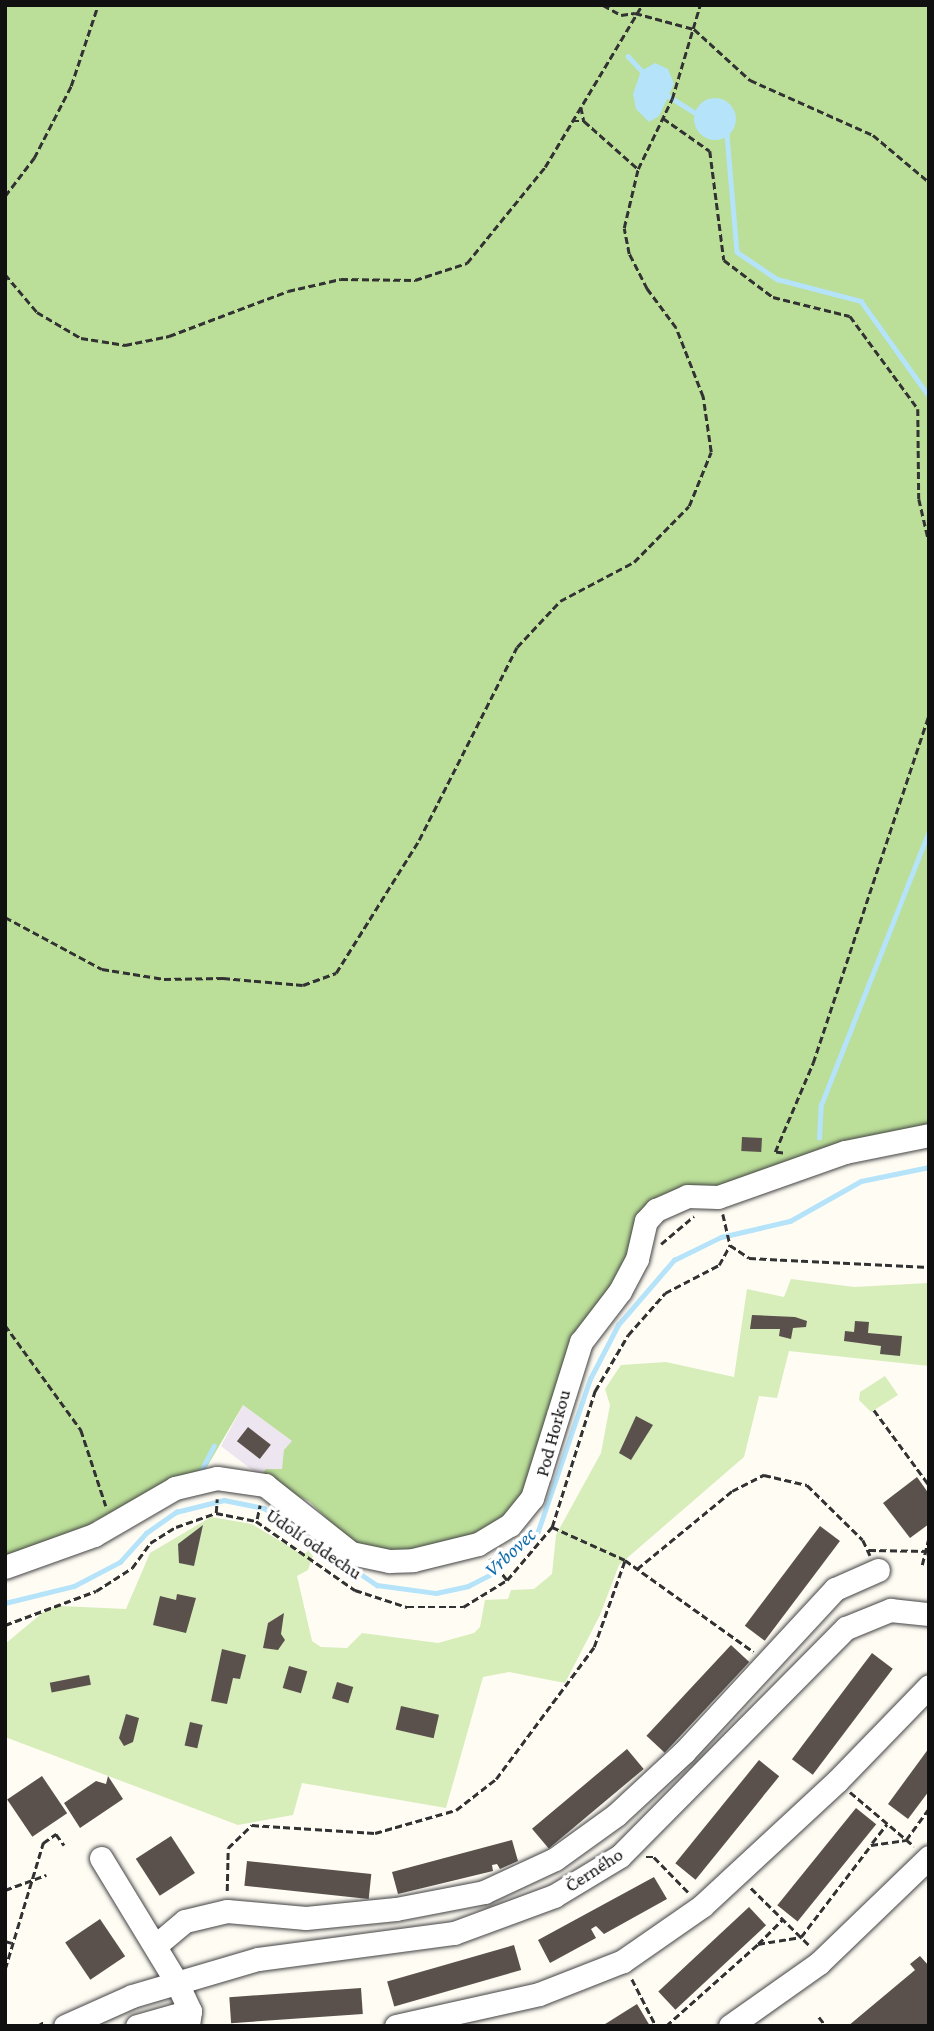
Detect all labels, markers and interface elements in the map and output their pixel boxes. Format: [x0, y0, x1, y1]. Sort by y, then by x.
street label: Pod Horkou [530, 1387, 576, 1479]
street label: Údolí oddechu [262, 1504, 366, 1584]
water label: Vrbovec [479, 1522, 541, 1582]
street label: Černého [561, 1843, 627, 1897]

